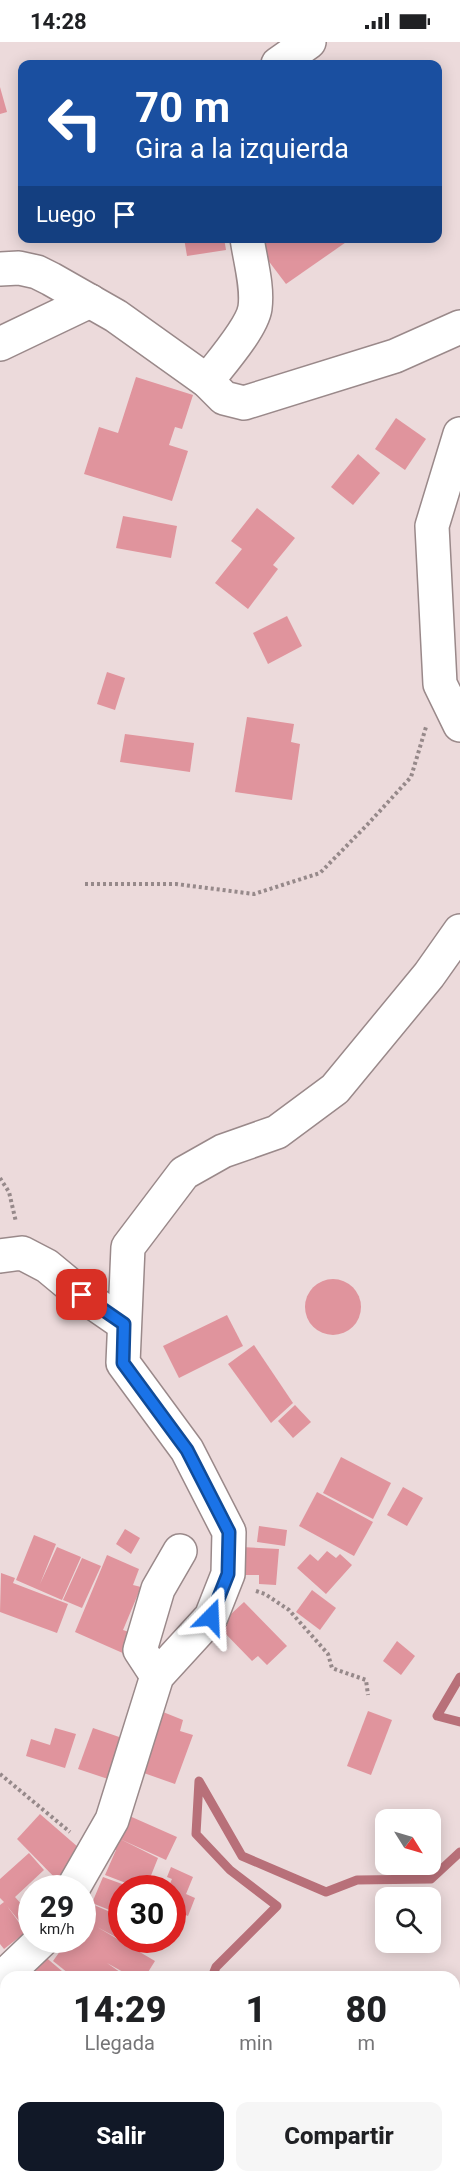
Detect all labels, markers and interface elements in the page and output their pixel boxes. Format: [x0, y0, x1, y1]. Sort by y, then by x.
text: 14:28 [30, 9, 87, 34]
text: 70 m [135, 83, 230, 132]
icon: left [36, 84, 114, 162]
text: Gira a la izquierda [135, 133, 349, 165]
icon: arrive [108, 198, 141, 231]
text: Luego [36, 202, 96, 227]
pin [56, 1269, 107, 1320]
icon: arrive [65, 1278, 98, 1311]
position arrow [179, 1585, 243, 1649]
north arrow [375, 1809, 441, 1875]
map controls [375, 1809, 441, 1953]
speed limit sign: 30 [108, 1875, 186, 1953]
button: search [375, 1887, 441, 1953]
text: 29 [40, 1889, 74, 1924]
text: km/h [39, 1920, 75, 1938]
text: 14:29 [73, 1989, 166, 2031]
text: 1 [246, 1989, 266, 2031]
text: 80 [346, 1989, 387, 2031]
text: Llegada [84, 2031, 155, 2055]
text: min [239, 2031, 273, 2055]
text: m [358, 2031, 375, 2055]
button: Salir [18, 2102, 224, 2171]
button: Compartir [236, 2102, 442, 2171]

